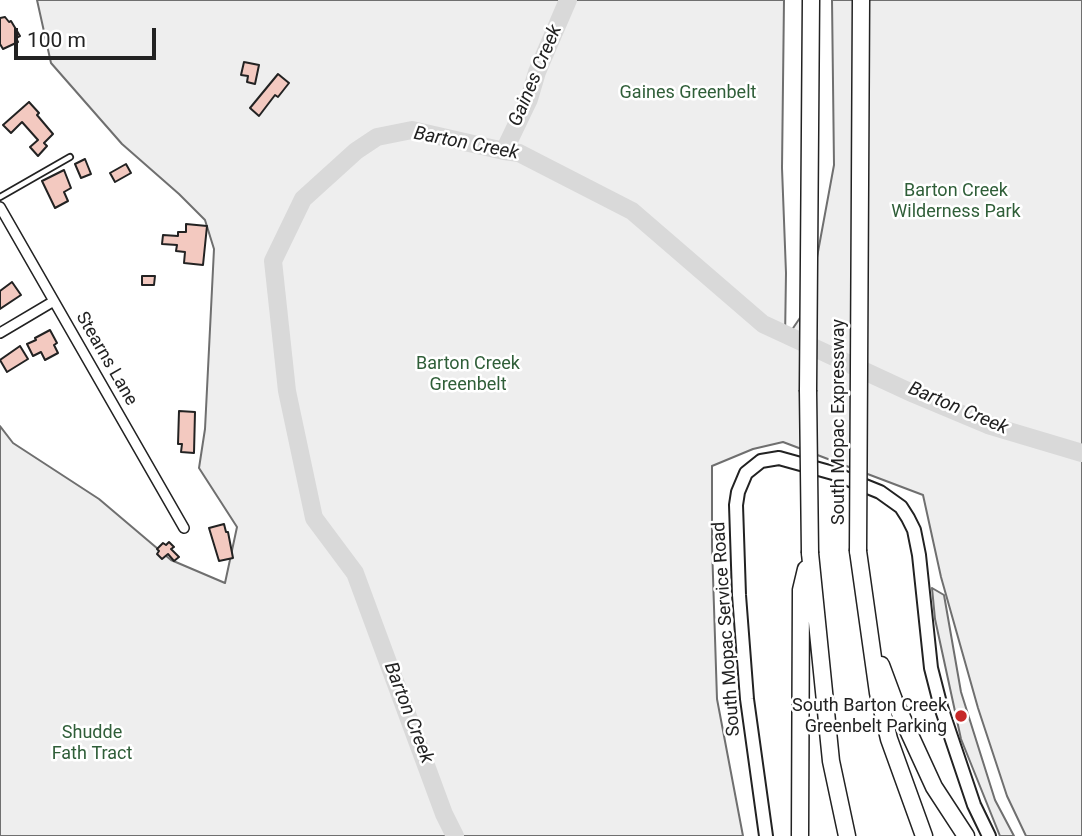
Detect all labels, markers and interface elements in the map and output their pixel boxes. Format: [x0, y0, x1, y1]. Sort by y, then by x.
scale bar [18, 14, 159, 58]
water label: Gaines Creek [504, 22, 568, 130]
text: 100 m [27, 28, 86, 52]
park label: Gaines Greenbelt [620, 82, 756, 104]
water label: Barton Creek [412, 123, 520, 165]
park label: Barton Creek Wilderness Park [891, 180, 1021, 222]
street label: Stearns Lane [70, 308, 142, 410]
street label: South Mopac Expressway [828, 319, 850, 525]
park label: Barton Creek Greenbelt [416, 353, 520, 396]
water label: Barton Creek [905, 378, 1011, 440]
street label: South Mopac Service Road [709, 521, 745, 737]
water label: Barton Creek [378, 659, 438, 767]
place label: South Barton Creek Greenbelt Parking [792, 695, 947, 738]
marker: South Barton Creek Greenbelt Parking [953, 708, 969, 724]
park label: Shudde Fath Tract [52, 722, 132, 764]

